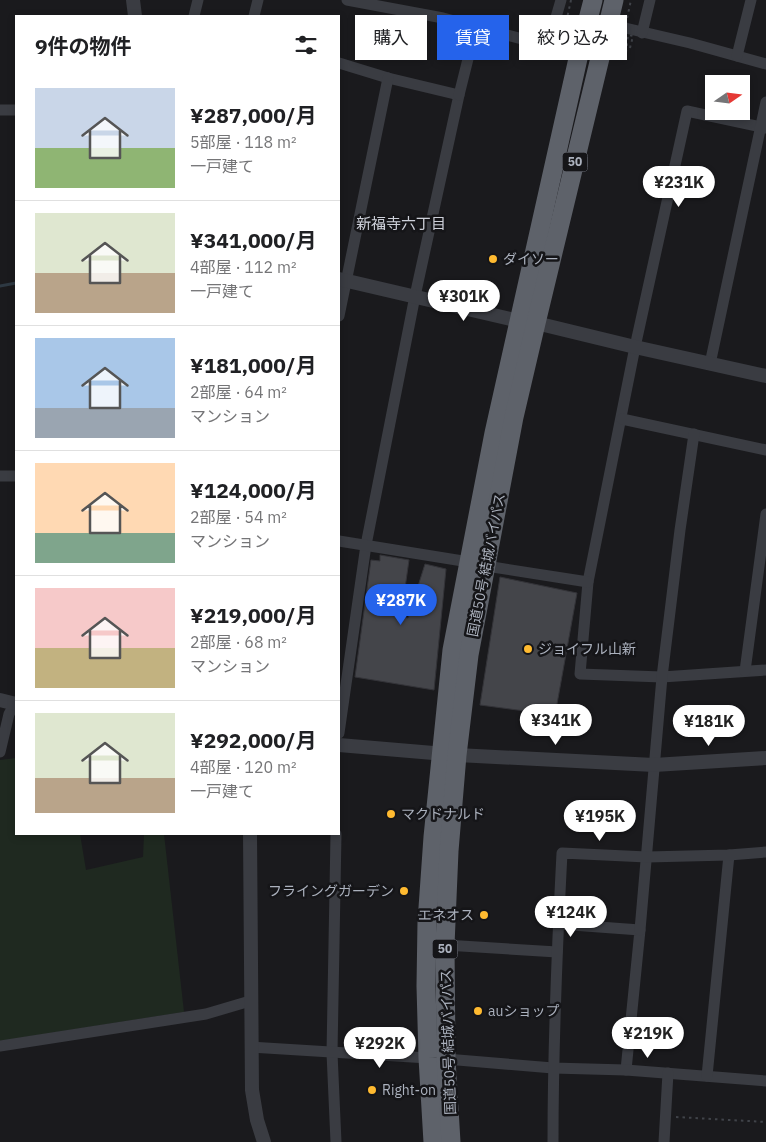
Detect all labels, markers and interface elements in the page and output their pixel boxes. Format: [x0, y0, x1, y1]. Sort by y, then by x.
chip: 購入 [355, 15, 427, 60]
chip: 賃貸 [437, 15, 509, 60]
chip: 絞り込み [519, 15, 627, 60]
icon: filters [292, 31, 320, 59]
text: 9件の物件 [35, 32, 132, 60]
north arrow [705, 75, 750, 120]
map controls [705, 75, 750, 120]
text: ¥287,000/月 [190, 101, 316, 129]
icon: home [75, 108, 135, 168]
text: 5部屋 · 118 m² [190, 132, 296, 152]
road number: 50 [562, 152, 588, 172]
text: 一戸建て [190, 156, 254, 176]
pin: ¥231K [644, 166, 714, 208]
text: ¥231K [654, 172, 704, 192]
district label: 新福寺六丁目 [356, 214, 446, 233]
text: ¥341,000/月 [190, 226, 316, 254]
icon: home [75, 233, 135, 293]
place label: ダイソー [503, 250, 559, 268]
marker: ダイソー [487, 253, 499, 265]
text: 4部屋 · 112 m² [190, 257, 296, 277]
pin: ¥301K [429, 280, 499, 322]
text: 一戸建て [190, 281, 254, 301]
text: ¥301K [439, 286, 489, 306]
text: ¥181,000/月 [190, 351, 316, 379]
icon: home [75, 358, 135, 418]
text: 2部屋 · 64 m² [190, 382, 287, 402]
text: マンション [190, 406, 270, 426]
text: ¥124,000/月 [190, 476, 316, 504]
icon: home [75, 483, 135, 543]
street label: 国道50号 結城バイパス [463, 492, 509, 638]
text: 2部屋 · 54 m² [190, 507, 287, 527]
text: マンション [190, 531, 270, 551]
pin: ¥287K [366, 584, 436, 626]
text: ¥287K [376, 590, 426, 610]
text: ¥219,000/月 [190, 601, 316, 629]
icon: home [75, 608, 135, 668]
text: 2部屋 · 68 m² [190, 632, 287, 652]
place label: ジョイフル山新 [538, 640, 636, 658]
marker: ジョイフル山新 [522, 643, 534, 655]
text: マンション [190, 656, 270, 676]
pin: ¥341K [521, 704, 591, 746]
pin: ¥181K [674, 704, 744, 747]
text: ¥341K [531, 710, 581, 730]
text: ¥181K [684, 711, 734, 731]
text: ¥292,000/月 [190, 726, 316, 754]
icon: home [75, 733, 135, 793]
text: 4部屋 · 120 m² [190, 757, 296, 777]
text: 一戸建て [190, 781, 254, 801]
pin: ¥195K [565, 800, 635, 842]
place label: マクドナルド [401, 805, 485, 823]
text: ¥195K [575, 806, 625, 826]
marker: マクドナルド [385, 808, 397, 820]
place label: フライングガーデン [268, 882, 394, 900]
marker: フライングガーデン [398, 885, 410, 897]
pin: ¥124K [536, 896, 606, 938]
text: ¥124K [546, 902, 596, 922]
place label: エネオス [418, 906, 474, 924]
marker: エネオス [478, 909, 490, 921]
road number: 50 [432, 940, 458, 959]
street label: 国道50号 結城バイパス [436, 969, 460, 1115]
place label: auショップ [488, 1002, 559, 1020]
marker: auショップ [472, 1005, 484, 1017]
pin: ¥219K [613, 1016, 683, 1059]
text: ¥219K [623, 1023, 673, 1043]
pin: ¥292K [345, 1026, 415, 1069]
text: ¥292K [355, 1033, 405, 1053]
place label: Right-on [382, 1081, 436, 1099]
marker: Right-on [366, 1084, 378, 1096]

